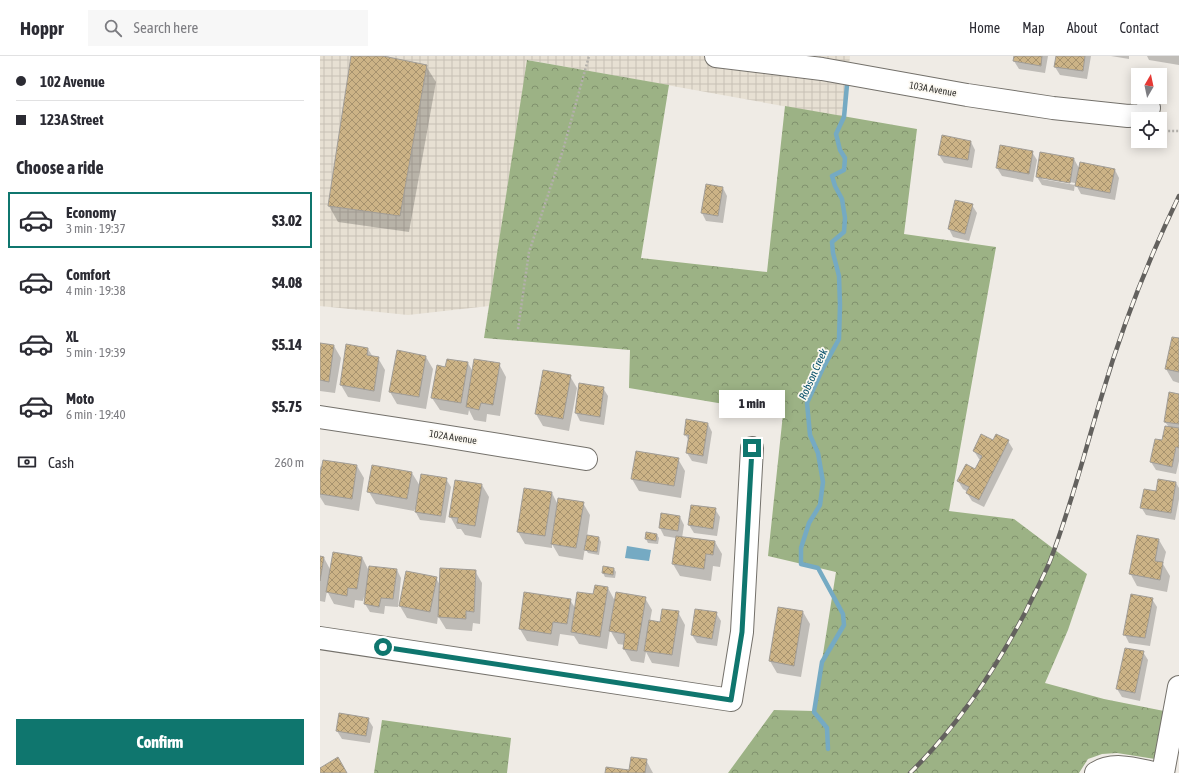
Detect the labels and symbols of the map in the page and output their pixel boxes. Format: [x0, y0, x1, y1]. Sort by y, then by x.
north arrow [1131, 68, 1167, 104]
street label: 103A Avenue [908, 79, 958, 99]
water label: Robson Creek [796, 347, 830, 401]
callout: 1 min [719, 390, 785, 418]
street label: 102A Avenue [428, 428, 478, 446]
route end [743, 439, 761, 457]
route start [374, 638, 392, 656]

